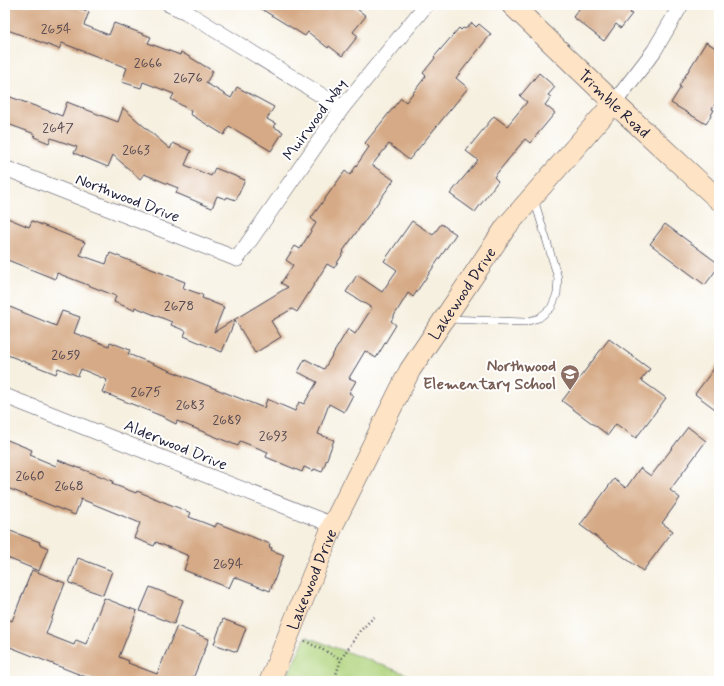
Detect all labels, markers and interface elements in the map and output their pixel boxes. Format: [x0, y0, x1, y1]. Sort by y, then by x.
house number: 2654 [41, 20, 71, 38]
house number: 2666 [134, 54, 162, 72]
street label: Trimble Road [573, 65, 654, 143]
house number: 2676 [173, 69, 203, 87]
street label: Muirwood Way [278, 75, 352, 165]
house number: 2647 [42, 119, 74, 137]
house number: 2663 [122, 141, 150, 159]
street label: Northwood Drive [72, 169, 183, 228]
street label: Lakewood Drive [424, 243, 502, 344]
house number: 2678 [164, 297, 194, 315]
house number: 2659 [51, 346, 81, 364]
place label: Northwood Elementary School [423, 356, 556, 395]
school or university icon: Northwood Elementary School [559, 363, 581, 391]
house number: 2675 [131, 383, 161, 401]
house number: 2683 [176, 396, 204, 414]
house number: 2689 [212, 411, 242, 429]
street label: Alderwood Drive [121, 415, 230, 476]
house number: 2693 [259, 427, 287, 445]
house number: 2660 [15, 467, 45, 485]
house number: 2668 [54, 477, 84, 495]
street label: Lakewood Drive [283, 526, 342, 633]
house number: 2694 [213, 555, 243, 573]

